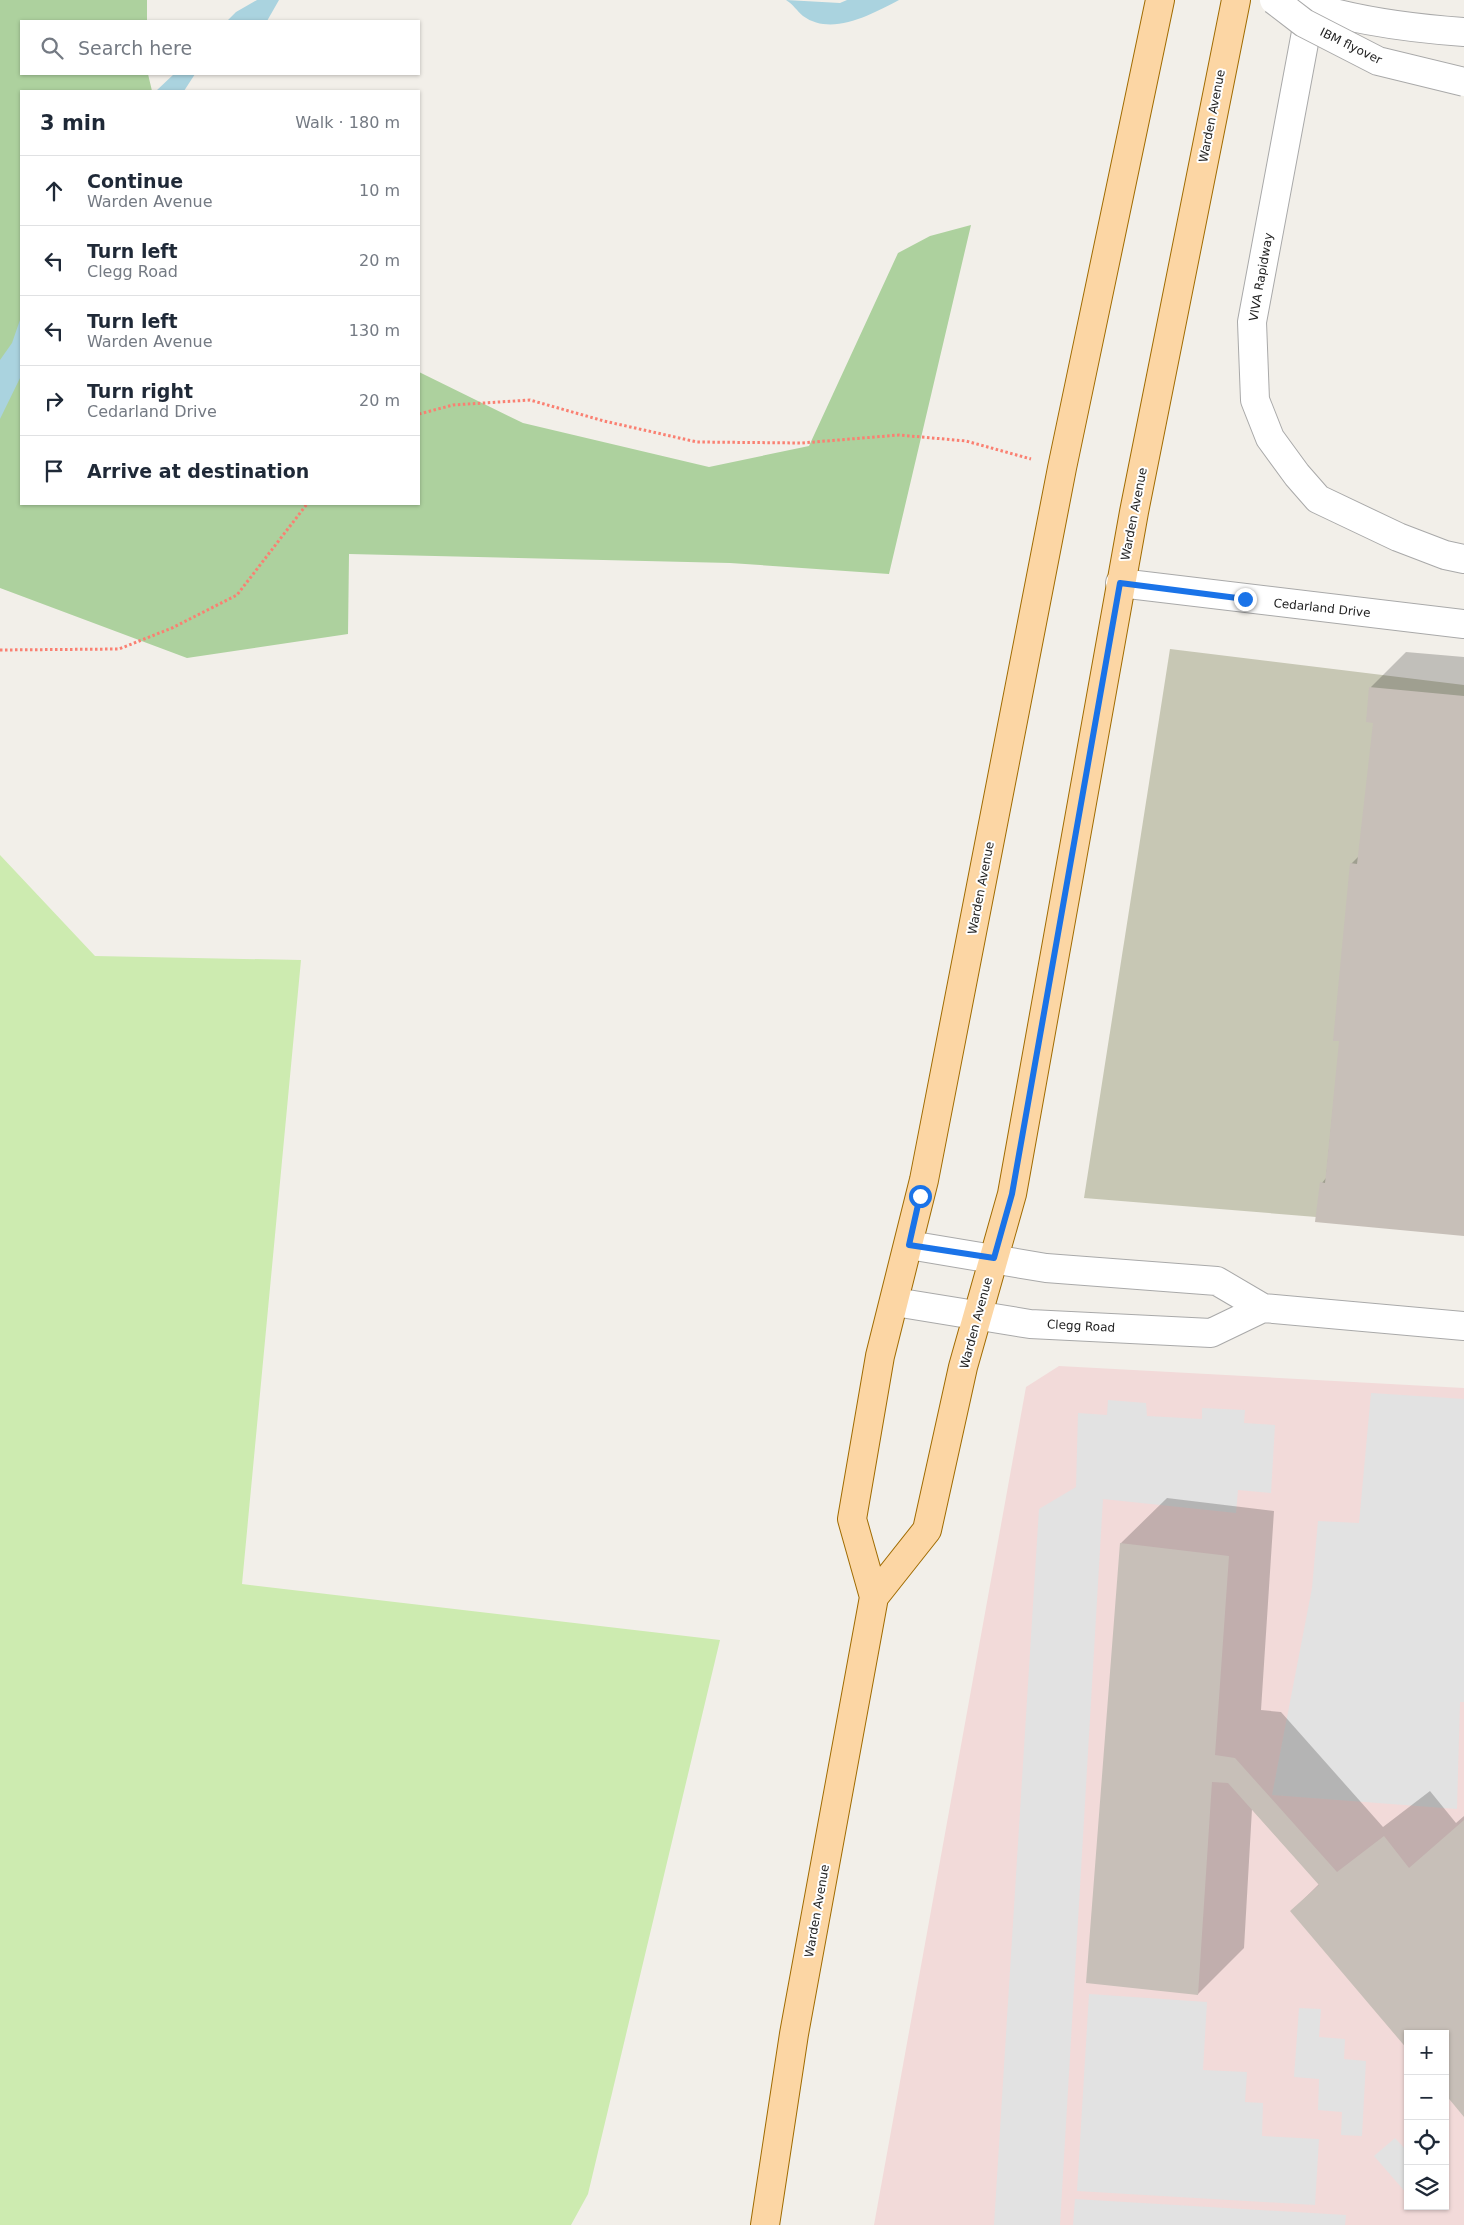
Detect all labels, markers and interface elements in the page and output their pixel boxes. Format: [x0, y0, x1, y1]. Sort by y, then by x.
search box [20, 20, 420, 75]
street label: IBM flyover [1318, 25, 1384, 67]
icon: search [38, 34, 66, 62]
text: Search here [78, 37, 192, 59]
street label: Warden Avenue [1196, 68, 1228, 164]
text: 3 min [40, 111, 106, 135]
text: Walk · 180 m [295, 113, 400, 132]
text: Continue [87, 170, 183, 192]
icon: ahead [40, 177, 68, 205]
text: 10 m [359, 181, 400, 200]
text: Warden Avenue [87, 192, 213, 211]
street label: VIVA Rapidway [1246, 232, 1276, 322]
text: Turn left [87, 240, 178, 262]
icon: left [40, 247, 68, 275]
text: 20 m [359, 251, 400, 270]
text: Clegg Road [87, 262, 178, 281]
text: Turn left [87, 310, 178, 332]
icon: left [40, 317, 68, 345]
text: 130 m [349, 321, 400, 340]
text: Warden Avenue [87, 332, 213, 351]
text: Turn right [87, 380, 193, 402]
icon: right [40, 387, 68, 415]
text: 20 m [359, 391, 400, 410]
text: Cedarland Drive [87, 402, 217, 421]
icon: arrive [40, 457, 68, 485]
text: Arrive at destination [87, 460, 309, 482]
street label: Warden Avenue [1118, 466, 1150, 562]
route end [1234, 588, 1257, 611]
street label: Cedarland Drive [1273, 596, 1371, 620]
street label: Warden Avenue [965, 840, 997, 936]
route start [909, 1185, 932, 1208]
street label: Warden Avenue [957, 1276, 995, 1370]
street label: Clegg Road [1047, 1317, 1115, 1335]
street label: Warden Avenue [802, 1863, 832, 1959]
map controls [1404, 2030, 1449, 2210]
button: + [1404, 2030, 1449, 2075]
button: − [1404, 2075, 1449, 2120]
button: locate [1404, 2120, 1449, 2165]
button: layers [1404, 2165, 1449, 2210]

